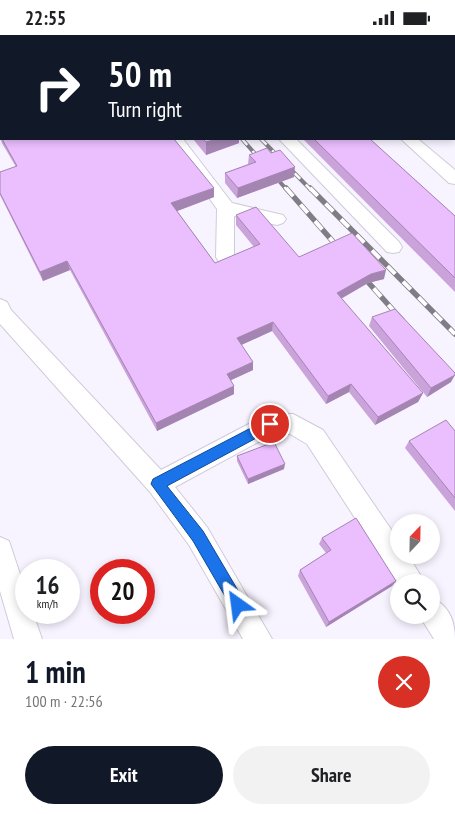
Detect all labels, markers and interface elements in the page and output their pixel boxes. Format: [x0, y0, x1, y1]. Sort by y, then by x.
text: 22:55 [25, 6, 66, 30]
text: 50 m [108, 51, 172, 97]
icon: right [25, 55, 90, 120]
text: Turn right [108, 95, 182, 123]
pin [249, 403, 291, 445]
icon: arrive [256, 410, 284, 438]
north arrow [390, 514, 440, 564]
map controls [390, 514, 440, 624]
speed limit sign: 20 [90, 559, 155, 624]
text: 16 [36, 569, 59, 601]
button: search [390, 574, 440, 624]
position arrow [211, 578, 263, 630]
text: km/h [37, 596, 58, 611]
text: 1 min [25, 652, 86, 691]
button: close [378, 656, 430, 708]
text: 100 m · 22:56 [25, 691, 103, 711]
button: Exit [25, 746, 223, 804]
button: Share [233, 746, 430, 804]

